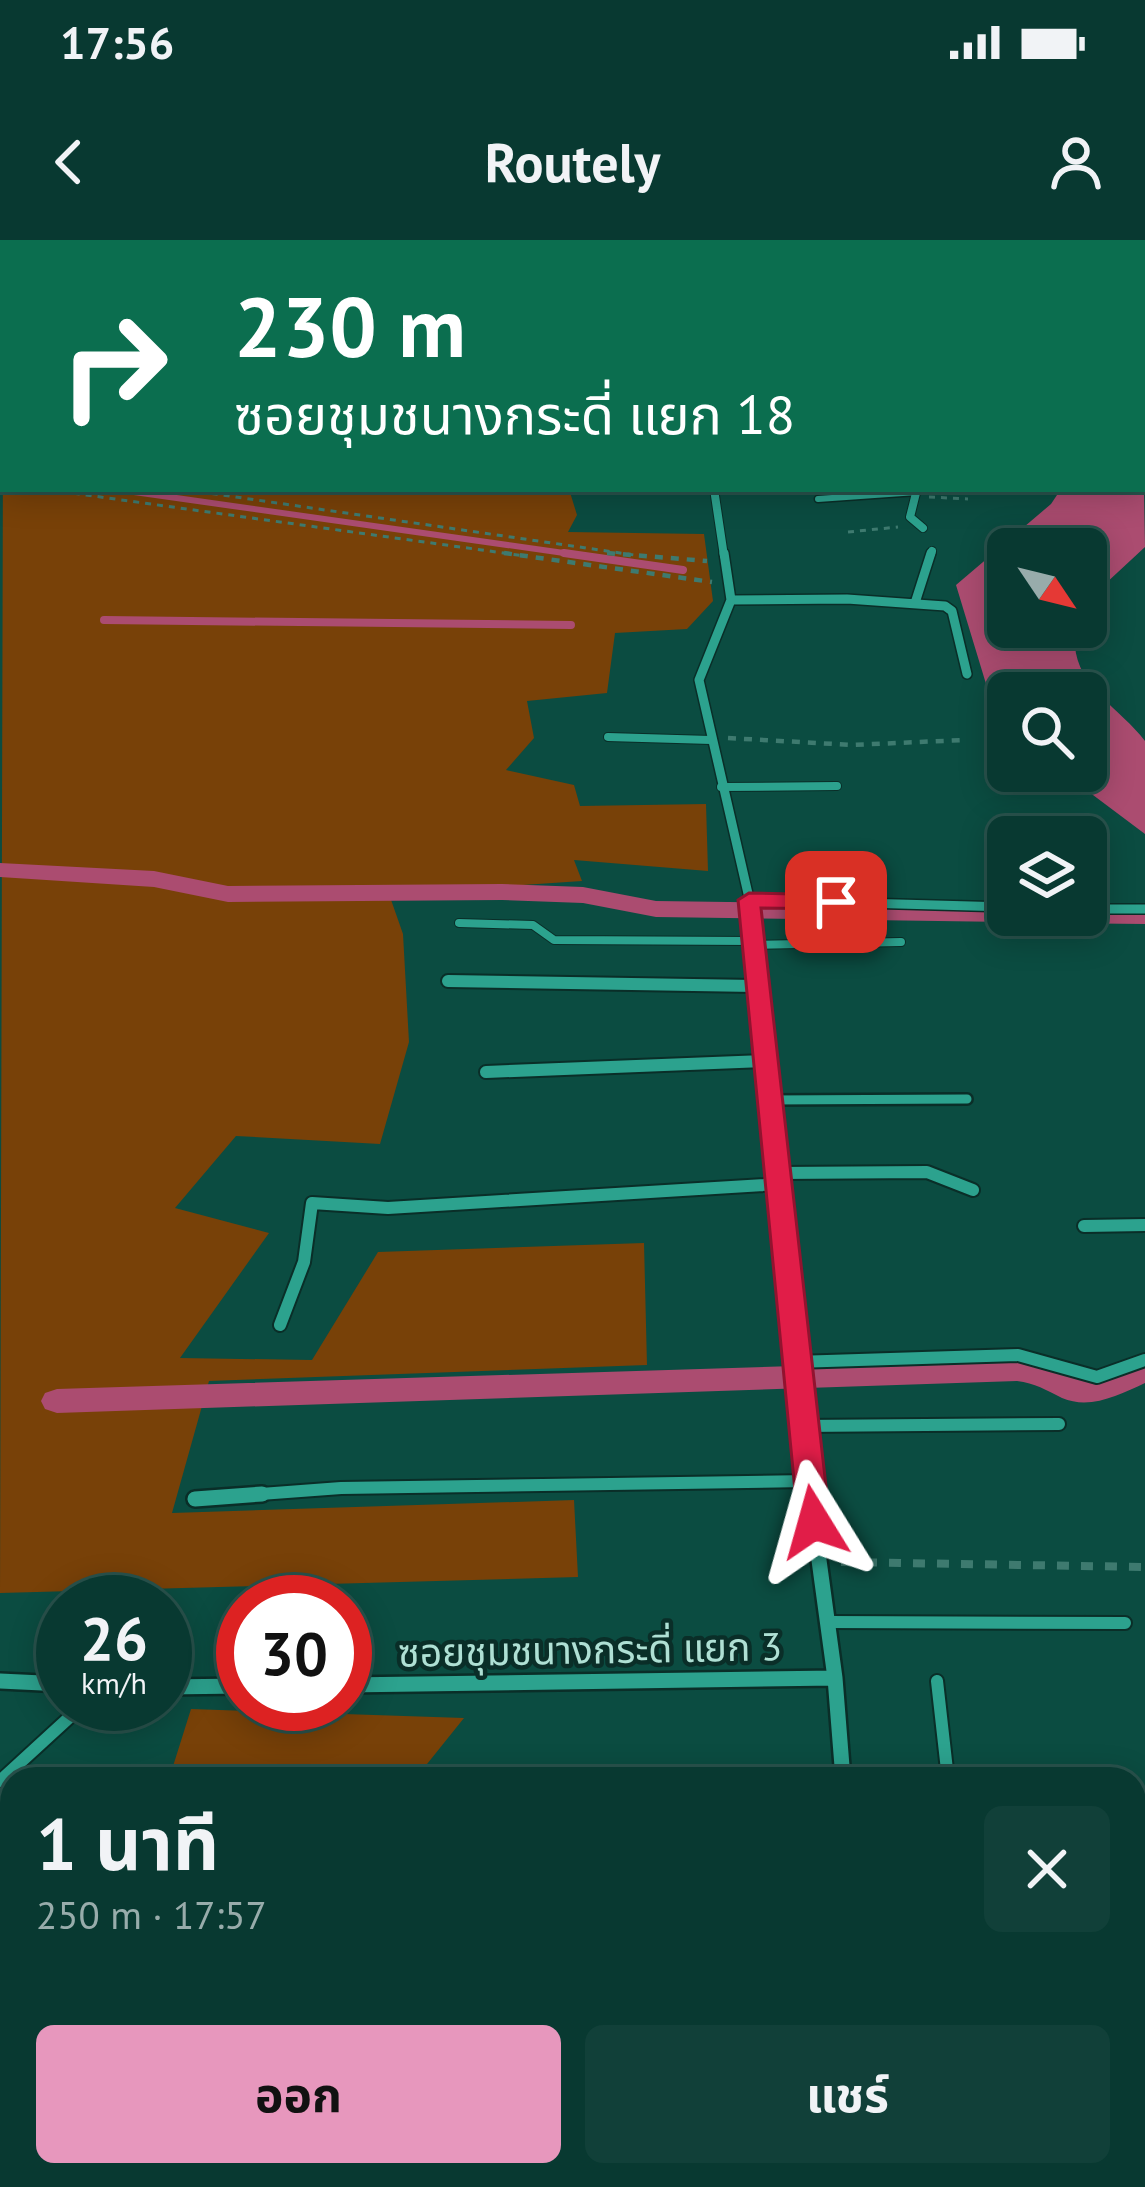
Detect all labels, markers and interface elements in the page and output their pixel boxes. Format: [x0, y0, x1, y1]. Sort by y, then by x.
text: 17:56 [60, 13, 174, 71]
text: Routely [485, 127, 660, 197]
icon: back [36, 129, 102, 195]
icon: person [1043, 129, 1109, 195]
text: 230 m [234, 271, 466, 380]
icon: right [36, 288, 192, 444]
text: ซอยชุมชนางกระดี่ แยก 18 [234, 379, 795, 449]
north arrow [987, 528, 1107, 648]
map controls [987, 528, 1107, 936]
button: search [987, 672, 1107, 792]
button: layers [987, 816, 1107, 936]
pin [785, 851, 887, 953]
icon: arrive [803, 869, 869, 935]
position arrow [751, 1459, 877, 1585]
speed limit sign: 30 [216, 1575, 372, 1731]
text: 26 [80, 1599, 148, 1677]
street label: ซอยชุมชนางกระดี่ แยก 3 [398, 1620, 782, 1678]
text: km/h [81, 1663, 147, 1702]
text: 1 นาที [36, 1797, 219, 1890]
button: close [984, 1806, 1110, 1932]
text: 250 m · 17:57 [36, 1889, 267, 1940]
button: ออก [36, 2025, 561, 2163]
button: แชร์ [585, 2025, 1110, 2163]

